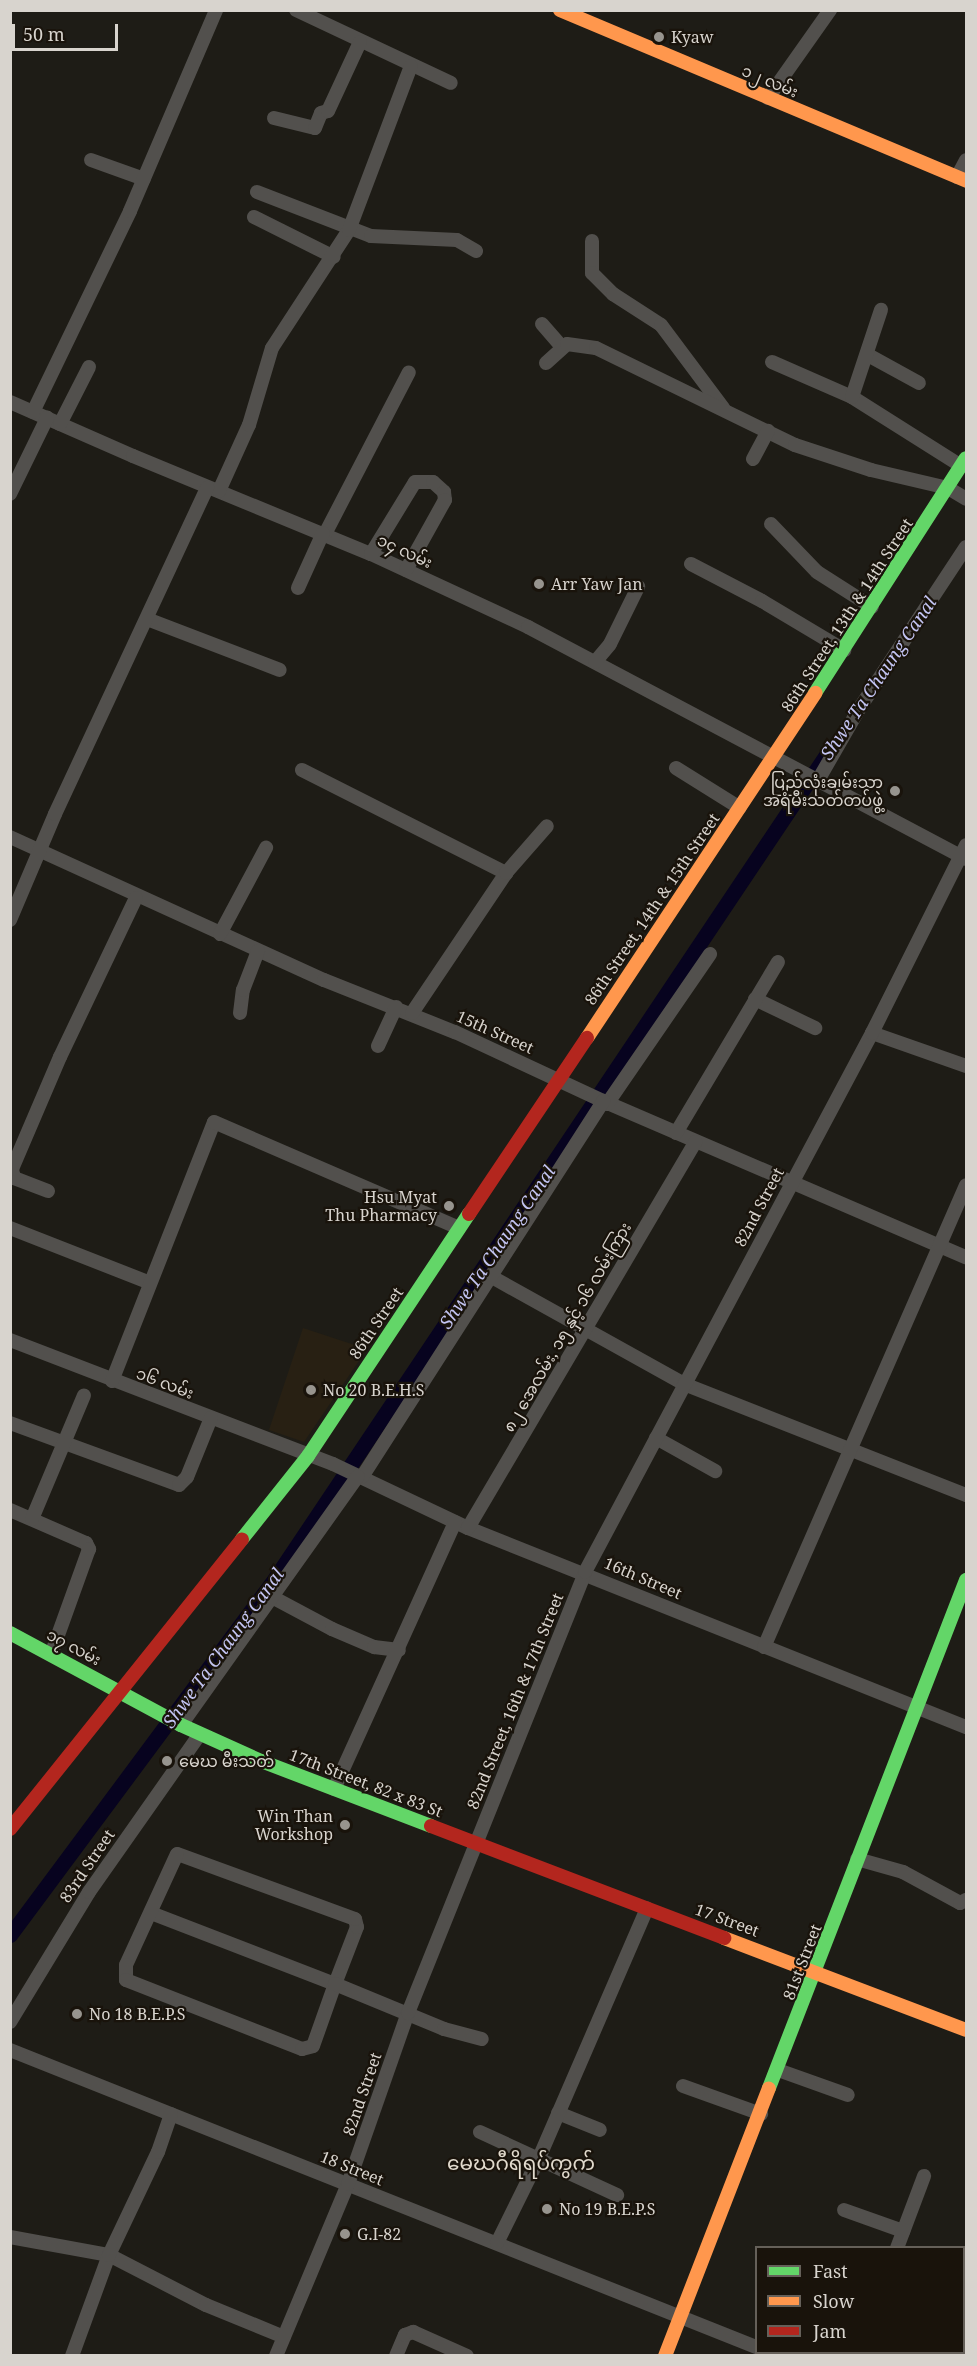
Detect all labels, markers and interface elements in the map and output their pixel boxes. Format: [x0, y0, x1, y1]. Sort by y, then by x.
scale bar [15, 12, 122, 50]
text: 50 m [23, 22, 65, 46]
place label: Kyaw [671, 27, 714, 47]
marker: Kyaw [652, 30, 666, 44]
street label: ၁၂ လမ်း [739, 61, 801, 101]
street label: 86th Street, 13th & 14th Street [777, 515, 917, 715]
street label: ၁၄ လမ်း [374, 530, 436, 572]
place label: Arr Yaw Jan [551, 574, 643, 594]
marker: Arr Yaw Jan [532, 577, 546, 591]
water label: Shwe Ta Chaung Canal [815, 593, 941, 763]
place label: ပြည်လုံးချမ်းသာ အရံမီးသတ်တပ်ဖွဲ့ [763, 772, 883, 810]
marker: ပြည်လုံးချမ်းသာ အရံမီးသတ်တပ်ဖွဲ့ [888, 784, 902, 798]
street label: 86th Street, 14th & 15th Street [581, 810, 723, 1008]
street label: 15th Street [453, 1006, 537, 1058]
water label: Shwe Ta Chaung Canal [434, 1162, 560, 1332]
street label: 82nd Street [730, 1164, 788, 1250]
place label: Hsu Myat Thu Pharmacy [325, 1187, 437, 1225]
marker: Hsu Myat Thu Pharmacy [442, 1199, 456, 1213]
street label: ၈၂ အေလမ်း, ၁၅ နှင့် ၁၆ လမ်းကြား [499, 1219, 635, 1435]
street label: 86th Street [345, 1283, 407, 1363]
street label: ၁၆ လမ်း [134, 1363, 196, 1403]
place label: No 20 B.E.H.S [323, 1380, 424, 1400]
marker: No 20 B.E.H.S [304, 1383, 318, 1397]
street label: 16th Street [601, 1553, 685, 1603]
water label: Shwe Ta Chaung Canal [158, 1564, 288, 1732]
street label: 82nd Street, 16th & 17th Street [463, 1590, 567, 1812]
street label: ၁၇ လမ်း [44, 1625, 104, 1669]
street label: 17th Street, 82 x 83 St [287, 1745, 445, 1821]
place label: မေဃ မီးသတ် [179, 1751, 274, 1771]
marker: မေဃ မီးသတ် [160, 1754, 174, 1768]
place label: Win Than Workshop [255, 1806, 333, 1844]
marker: Win Than Workshop [338, 1818, 352, 1832]
street label: 83rd Street [56, 1826, 118, 1906]
street label: 17 Street [692, 1900, 762, 1940]
street label: 81st Street [779, 1921, 825, 2003]
place label: No 18 B.E.P.S [89, 2004, 186, 2024]
marker: No 18 B.E.P.S [70, 2007, 84, 2021]
street label: 82nd Street [339, 2050, 385, 2138]
street label: 18 Street [317, 2147, 387, 2189]
district label: မေဃဂီရိရပ်ကွက် [447, 2150, 595, 2174]
place label: No 19 B.E.P.S [559, 2199, 656, 2219]
marker: No 19 B.E.P.S [540, 2202, 554, 2216]
place label: G.I-82 [357, 2224, 401, 2244]
marker: G.I-82 [338, 2227, 352, 2241]
legend [755, 2246, 965, 2354]
text: Fast [813, 2259, 848, 2283]
text: Slow [813, 2289, 854, 2313]
text: Jam [813, 2319, 847, 2343]

